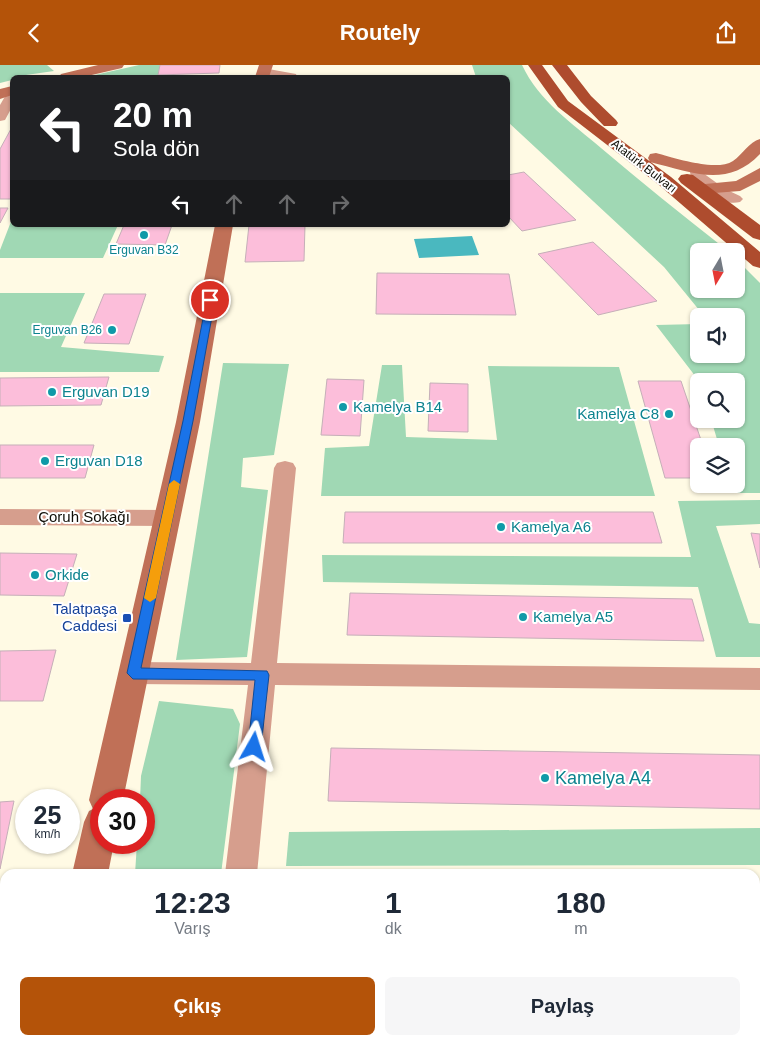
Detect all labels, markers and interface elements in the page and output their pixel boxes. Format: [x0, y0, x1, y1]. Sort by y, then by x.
icon: back [20, 19, 48, 47]
icon: share [712, 19, 740, 47]
text: Routely [340, 20, 420, 45]
icon: left [30, 95, 95, 160]
text: 20 m [113, 95, 193, 134]
text: Sola dön [113, 136, 200, 161]
street label: Atatürk Bulvarı [609, 136, 679, 196]
icon: left [167, 190, 195, 218]
icon: ahead [220, 190, 248, 218]
icon: ahead [273, 190, 301, 218]
icon: right [326, 190, 354, 218]
marker: Erguvan B32 [138, 229, 150, 241]
place label: Erguvan B32 [109, 243, 179, 257]
north arrow [690, 243, 745, 297]
map controls [690, 243, 745, 493]
pin [189, 279, 231, 321]
icon: arrive [196, 286, 224, 314]
button: sound [690, 308, 745, 363]
place label: Erguvan B26 [33, 323, 102, 337]
marker: Erguvan B26 [106, 324, 118, 336]
button: search [690, 373, 745, 428]
place label: Erguvan D19 [62, 383, 150, 400]
marker: Erguvan D19 [46, 386, 58, 398]
place label: Kamelya B14 [353, 398, 442, 415]
marker: Kamelya B14 [337, 401, 349, 413]
place label: Kamelya C8 [577, 405, 659, 422]
marker: Kamelya C8 [663, 408, 675, 420]
button: layers [690, 438, 745, 493]
place label: Erguvan D18 [55, 452, 143, 469]
marker: Erguvan D18 [39, 455, 51, 467]
street label: Çoruh Sokağı [38, 508, 130, 525]
place label: Kamelya A6 [511, 518, 591, 535]
marker: Kamelya A6 [495, 521, 507, 533]
place label: Orkide [45, 566, 89, 583]
marker: Orkide [29, 569, 41, 581]
place label: Talatpaşa Caddesi [53, 600, 118, 634]
place label: Kamelya A5 [533, 608, 613, 625]
marker: Kamelya A5 [517, 611, 529, 623]
marker: Talatpaşa Caddesi [121, 612, 133, 624]
position arrow [227, 720, 279, 772]
place label: Kamelya A4 [555, 768, 651, 788]
marker: Kamelya A4 [539, 772, 551, 784]
speed limit sign: 30 [90, 789, 155, 854]
text: 25 [34, 801, 61, 829]
text: km/h [34, 827, 61, 841]
text: 12:23 [154, 886, 231, 919]
text: 1 [385, 886, 402, 919]
text: 180 [556, 886, 606, 919]
text: Varış [174, 920, 211, 937]
text: dk [385, 920, 402, 937]
text: m [574, 920, 588, 937]
button: Çıkış [20, 977, 375, 1035]
button: Paylaş [385, 977, 740, 1035]

